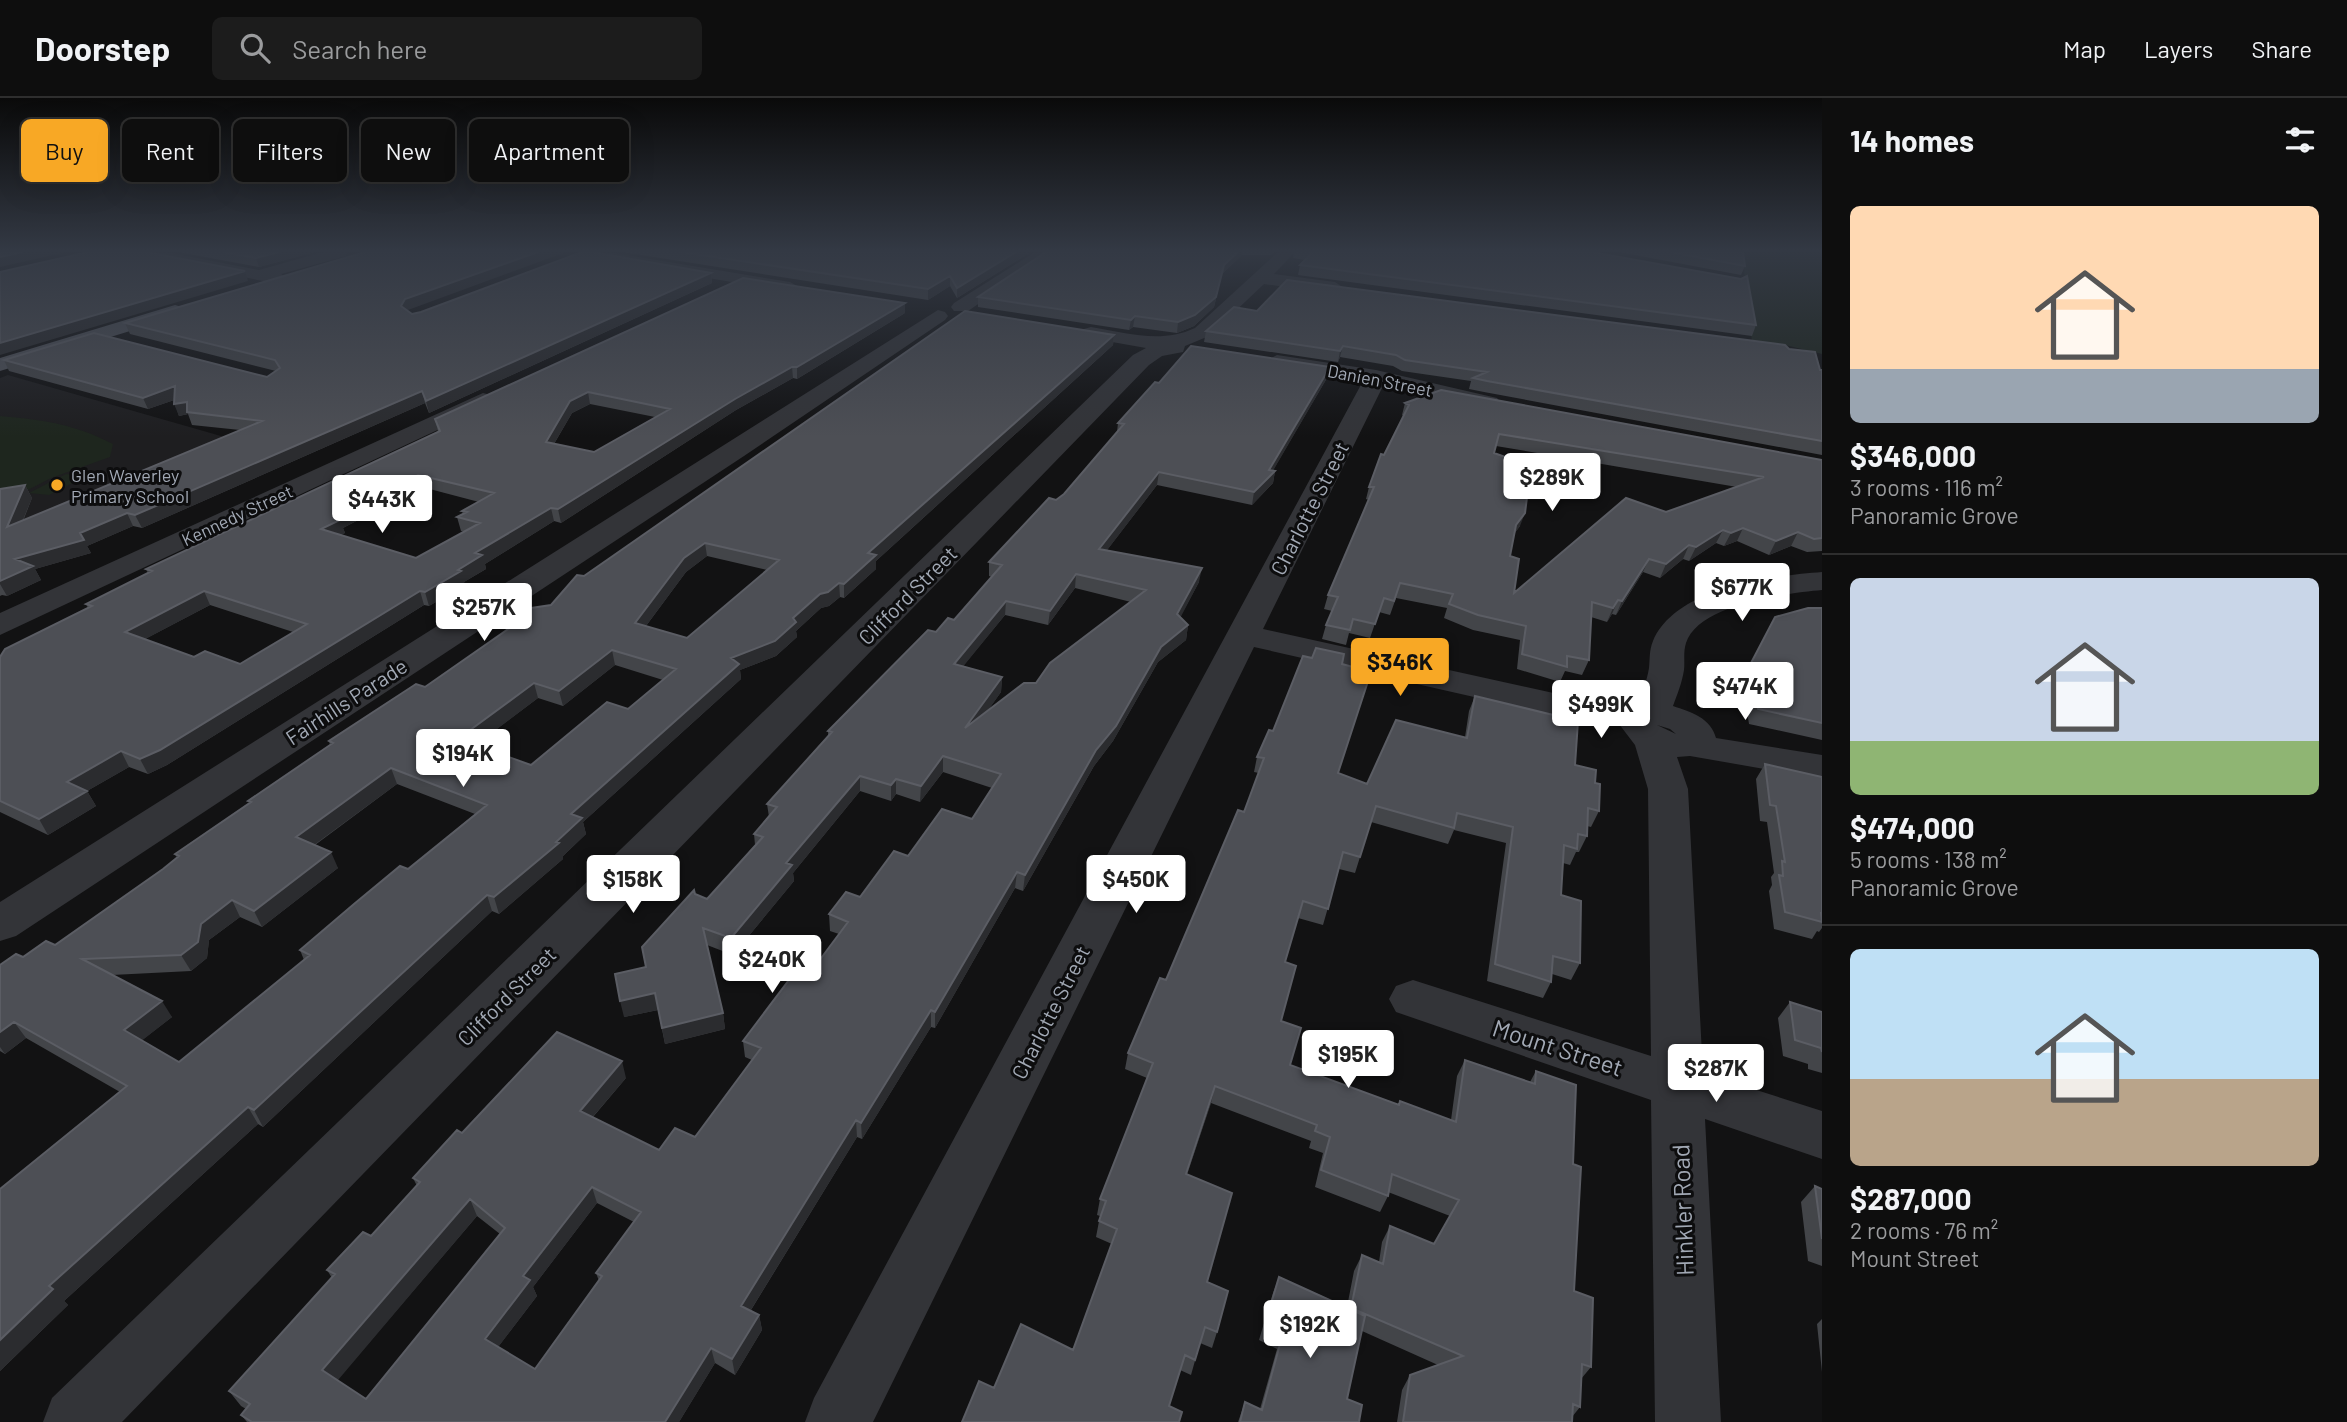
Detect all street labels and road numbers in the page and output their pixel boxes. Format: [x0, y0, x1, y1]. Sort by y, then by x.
street label: Danien Street [1326, 359, 1434, 401]
street label: Charlotte Street [1265, 437, 1353, 579]
street label: Kennedy Street [178, 480, 296, 550]
street label: Clifford Street [853, 541, 961, 649]
street label: Fairhills Parade [281, 652, 411, 750]
street label: Charlotte Street [1006, 941, 1094, 1083]
street label: Clifford Street [452, 942, 560, 1050]
street label: Mount Street [1489, 1012, 1627, 1082]
street label: Hinkler Road [1665, 1144, 1699, 1276]

